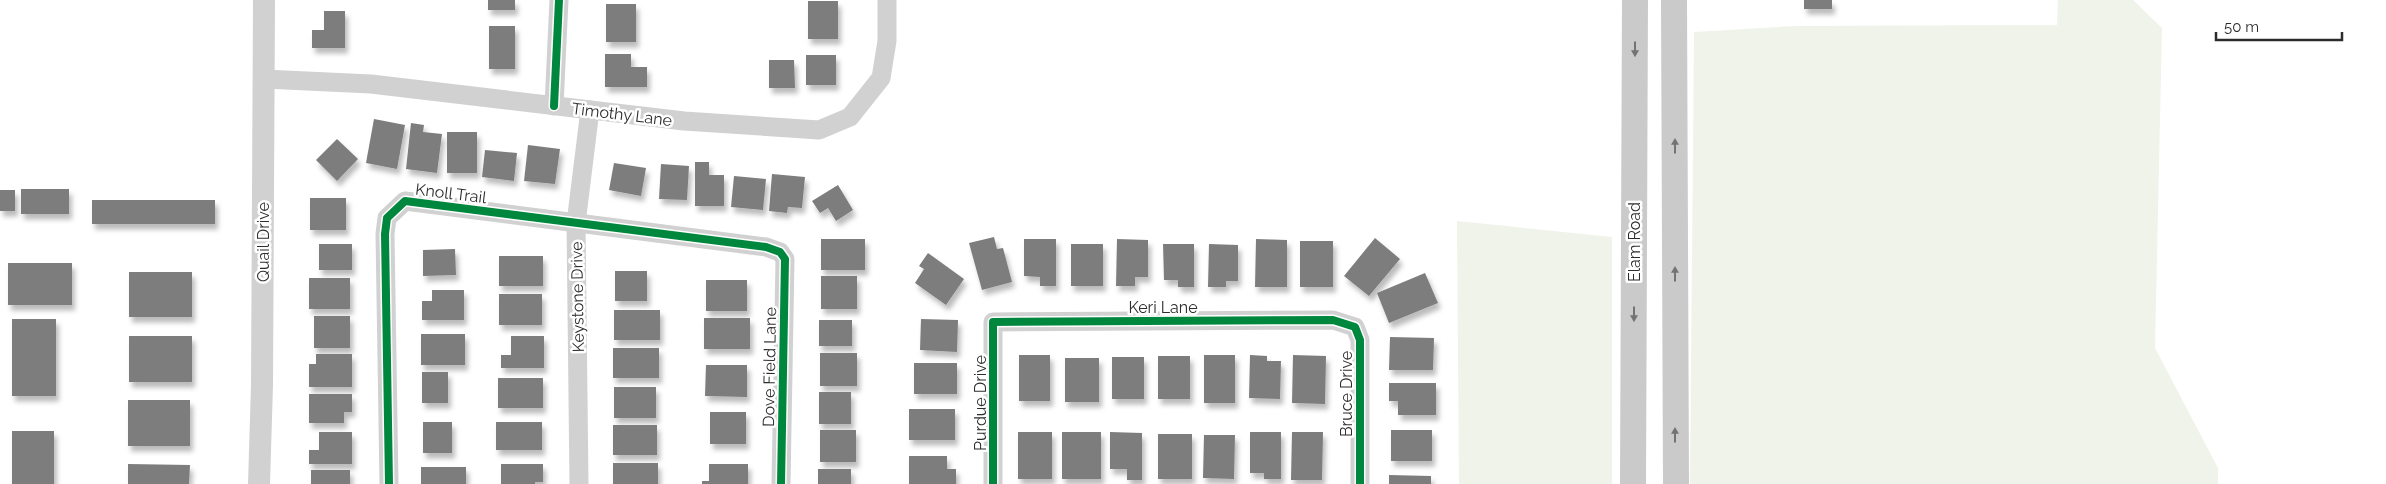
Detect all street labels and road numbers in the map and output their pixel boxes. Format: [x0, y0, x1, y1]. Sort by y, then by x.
street label: Timothy Lane [571, 99, 673, 130]
street label: Knoll Trail [414, 180, 488, 207]
street label: Quail Drive [254, 202, 273, 282]
street label: Elam Road [1625, 202, 1644, 282]
street label: Keystone Drive [567, 241, 588, 353]
street label: Keri Lane [1128, 298, 1198, 317]
street label: Dove Field Lane [759, 307, 780, 427]
street label: Bruce Drive [1337, 351, 1356, 437]
street label: Purdue Drive [971, 355, 990, 451]

